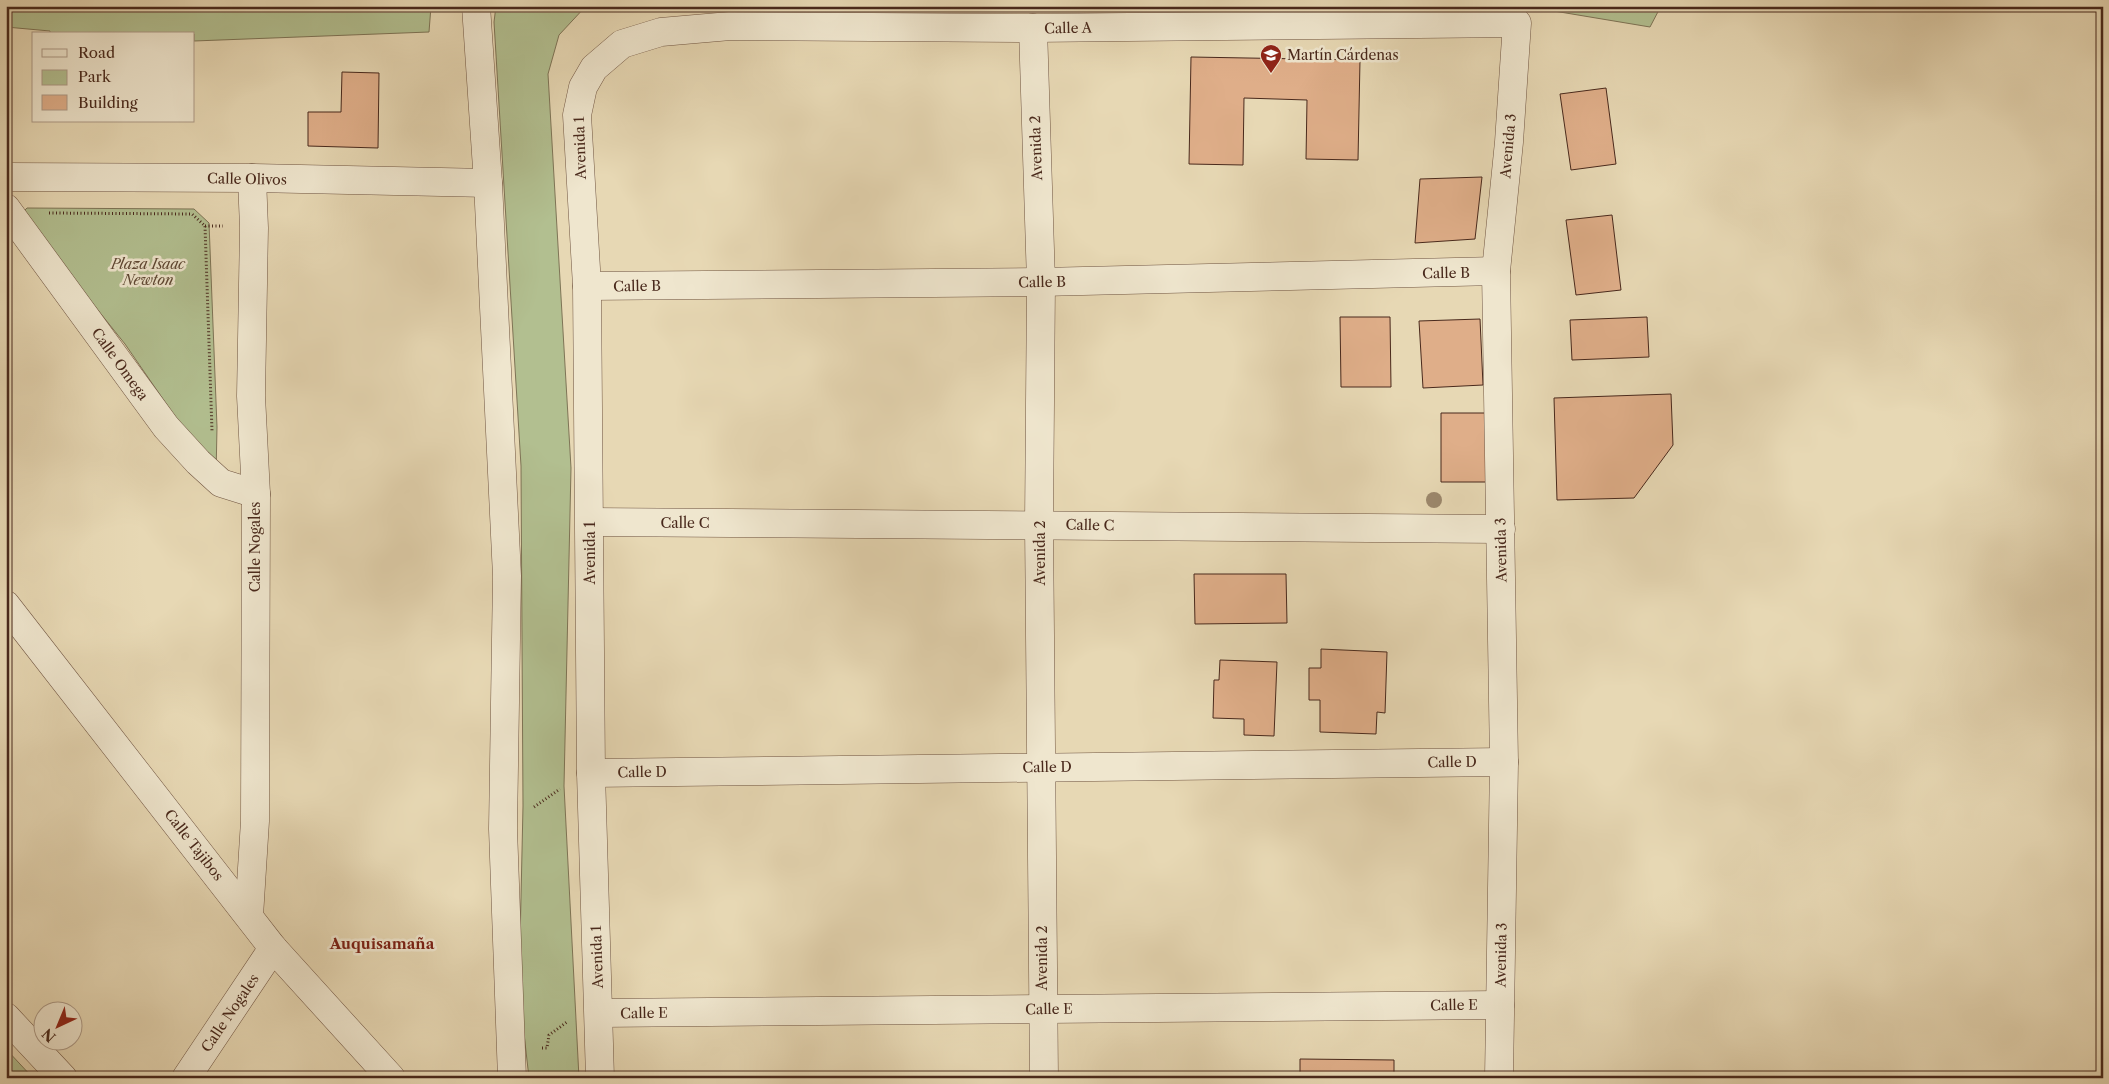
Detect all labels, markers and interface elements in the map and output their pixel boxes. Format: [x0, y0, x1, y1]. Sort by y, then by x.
street label: Calle A [1044, 19, 1093, 37]
legend [32, 32, 195, 122]
text: Road [78, 43, 115, 62]
school or university icon: Martín Cárdenas [1259, 43, 1283, 74]
place label: Martín Cárdenas [1287, 46, 1399, 64]
text: Park [78, 67, 112, 86]
text: Building [78, 93, 138, 112]
street label: Avenida 3 [1496, 113, 1520, 180]
street label: Avenida 2 [1026, 115, 1046, 182]
street label: Avenida 1 [570, 116, 590, 181]
street label: Calle Olivos [207, 169, 287, 189]
park label: Plaza Isaac Newton [110, 255, 186, 289]
street label: Calle B [1422, 264, 1470, 282]
street label: Calle B [1018, 273, 1066, 291]
street label: Calle B [613, 277, 661, 295]
street label: Calle Omega [88, 324, 153, 404]
street label: Calle Nogales [246, 502, 264, 592]
street label: Calle C [661, 514, 709, 532]
street label: Calle C [1065, 516, 1115, 534]
street label: Avenida 3 [1491, 517, 1511, 584]
street label: Avenida 2 [1031, 520, 1049, 587]
street label: Avenida 1 [581, 521, 599, 585]
street label: Calle D [1427, 753, 1477, 771]
street label: Calle D [1022, 758, 1072, 776]
street label: Calle D [617, 763, 667, 781]
street label: Calle Tajibos [161, 806, 227, 884]
street label: Avenida 3 [1491, 922, 1511, 989]
street label: Avenida 1 [587, 925, 607, 990]
street label: Avenida 2 [1033, 925, 1051, 992]
district label: Auquisamaña [329, 934, 435, 953]
street label: Calle Nogales [197, 970, 263, 1056]
street label: Calle E [1430, 996, 1478, 1014]
street label: Calle E [1025, 1000, 1073, 1018]
north arrow [32, 1002, 82, 1052]
street label: Calle E [620, 1004, 668, 1022]
text: N [38, 1025, 60, 1046]

